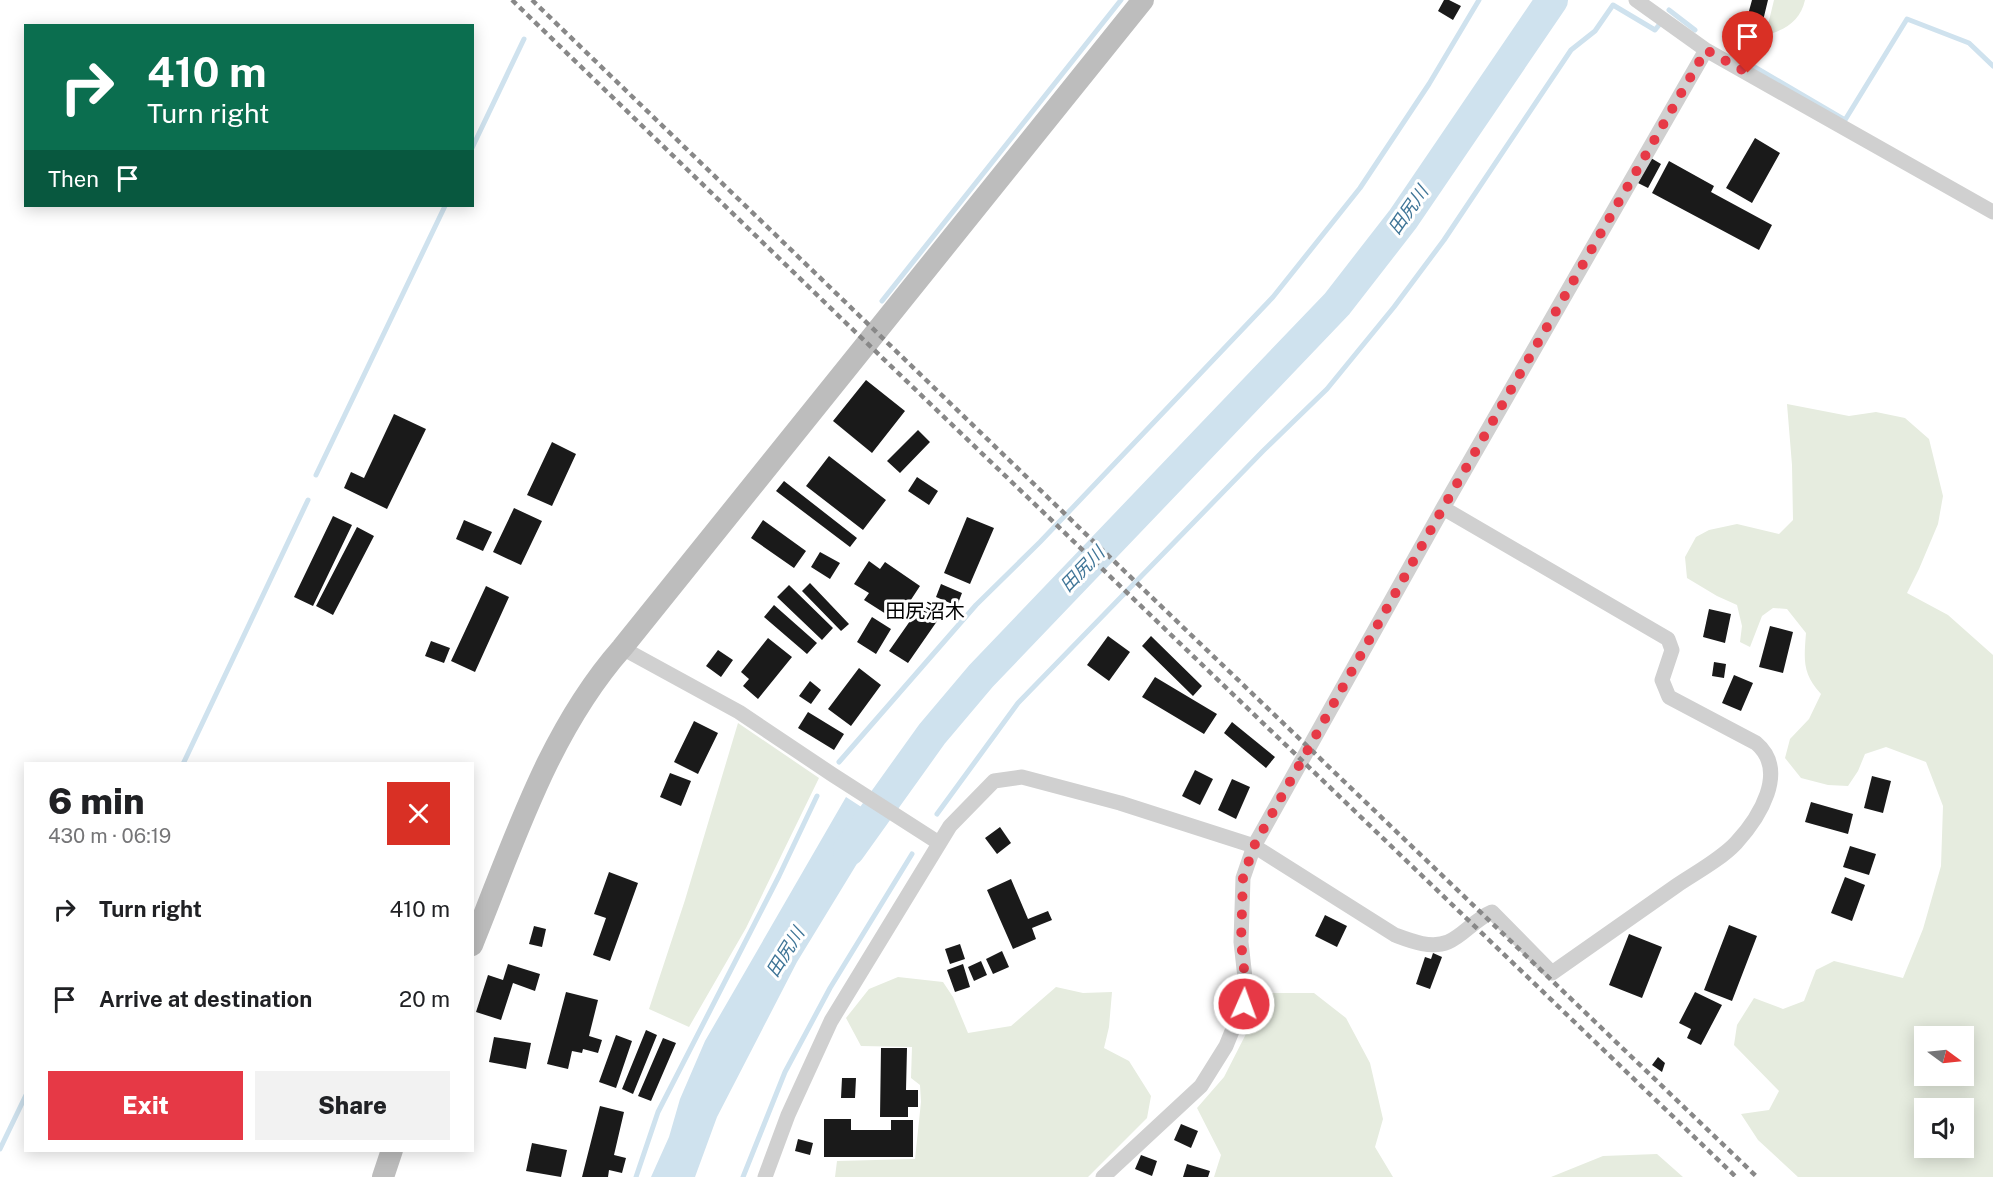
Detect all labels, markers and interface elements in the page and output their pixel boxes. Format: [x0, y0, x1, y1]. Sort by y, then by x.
pin [1722, 11, 1773, 73]
icon: arrive [1731, 20, 1764, 53]
text: 410 m [147, 47, 267, 96]
icon: right [48, 48, 126, 126]
text: Turn right [147, 97, 270, 129]
icon: arrive [111, 162, 144, 195]
text: Then [48, 166, 99, 192]
water label: 田尻川 [1384, 180, 1433, 238]
water label: 田尻川 [1056, 541, 1110, 596]
district label: 田尻沼木 [885, 599, 965, 623]
text: 6 min [48, 780, 145, 822]
button: close [387, 782, 450, 845]
text: 430 m · 06:19 [48, 824, 171, 848]
icon: right [48, 893, 81, 926]
text: Turn right [99, 896, 202, 922]
text: 410 m [389, 896, 450, 922]
water label: 田尻川 [762, 922, 809, 980]
position arrow [1212, 972, 1276, 1036]
icon: arrive [48, 983, 81, 1016]
text: Arrive at destination [99, 986, 312, 1012]
text: 20 m [399, 986, 450, 1012]
north arrow [1914, 1026, 1974, 1086]
map controls [1914, 1026, 1974, 1158]
button: Exit [48, 1071, 243, 1140]
button: Share [255, 1071, 450, 1140]
button: sound [1914, 1098, 1974, 1158]

